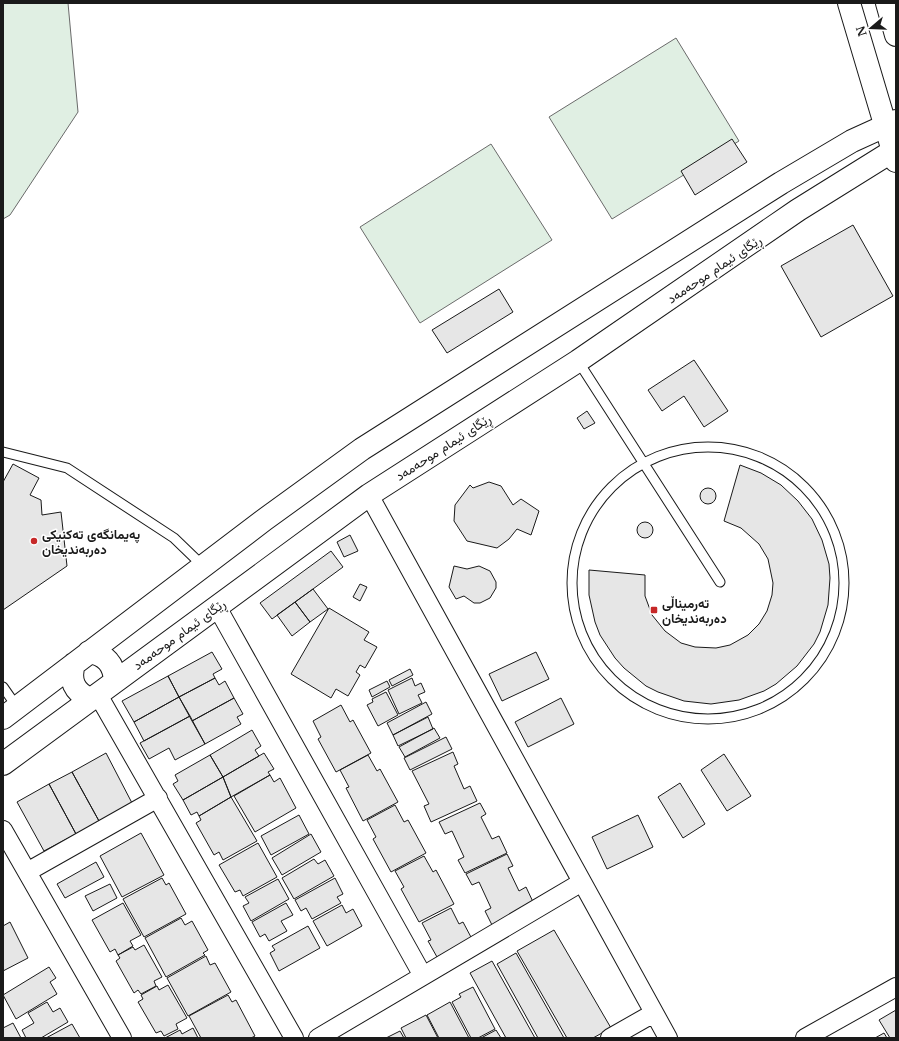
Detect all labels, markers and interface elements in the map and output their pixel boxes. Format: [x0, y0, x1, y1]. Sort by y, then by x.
north arrow [851, 8, 891, 48]
text: N [853, 23, 870, 38]
street label: ڕێگای ئیمام موحەمەد [664, 231, 766, 309]
street label: ڕێگای ئیمام موحەمەد [392, 410, 495, 486]
place label: په‌یمانگه‌ى ته‌كنیكى ده‌ربه‌ندیخان [42, 526, 140, 558]
marker: په‌یمانگه‌ى ته‌كنیكى ده‌ربه‌ندیخان [29, 536, 39, 546]
street label: ڕێگای ئیمام موحەمەد [130, 595, 230, 675]
place label: تەرمیناڵی دەربەندیخان [662, 595, 727, 627]
marker: تەرمیناڵی دەربەندیخان [649, 605, 659, 615]

